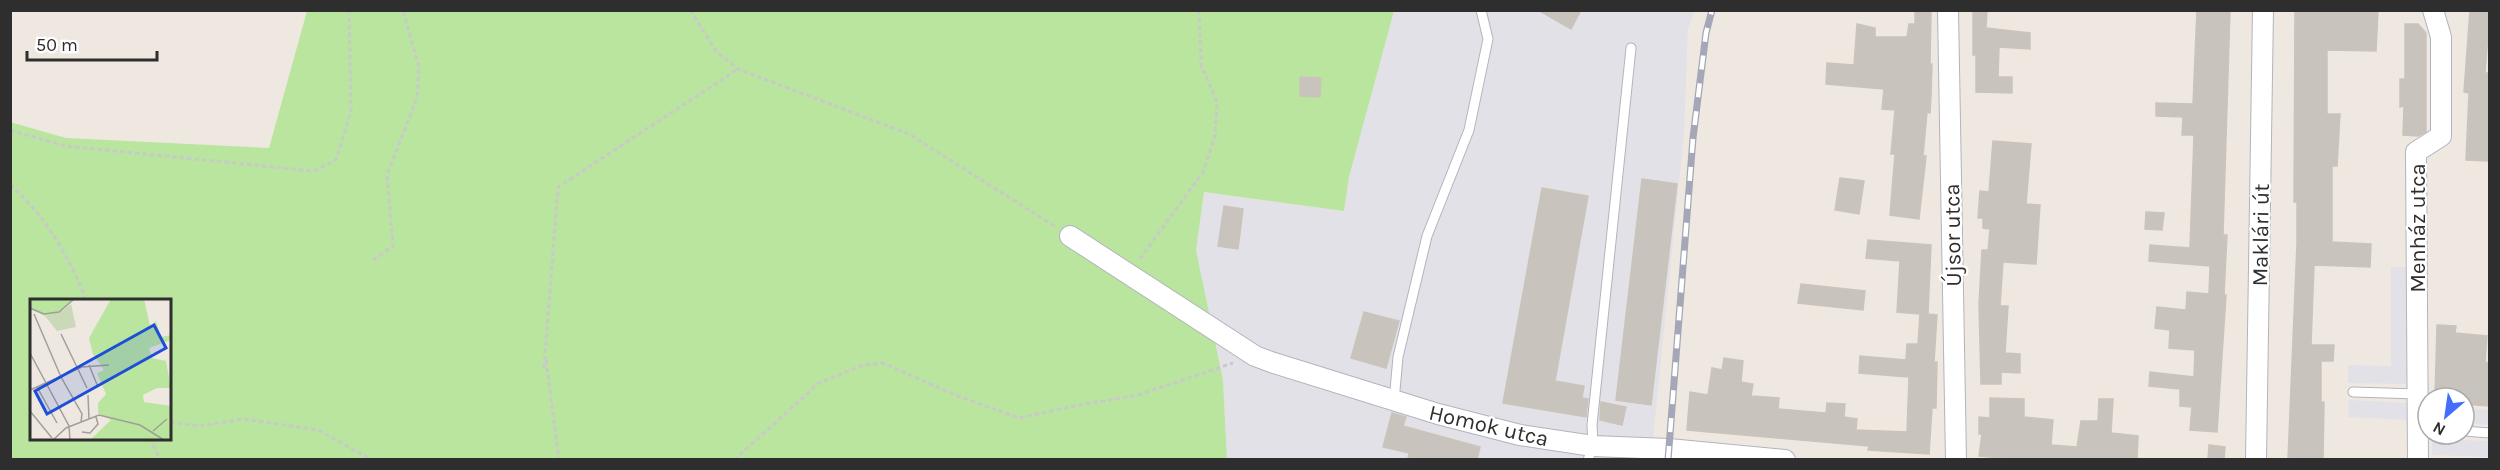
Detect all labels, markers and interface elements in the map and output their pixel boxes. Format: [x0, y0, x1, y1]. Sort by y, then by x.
scale bar [27, 24, 158, 62]
text: 50 m [36, 34, 78, 56]
street label: Menház utca [2405, 163, 2431, 293]
street label: Újsor utca [1938, 183, 1967, 287]
street label: Maklári út [2247, 183, 2275, 287]
inset map [30, 299, 171, 440]
north arrow [2416, 386, 2476, 446]
street label: Homok utca [1426, 400, 1551, 452]
text: N [2429, 418, 2449, 440]

